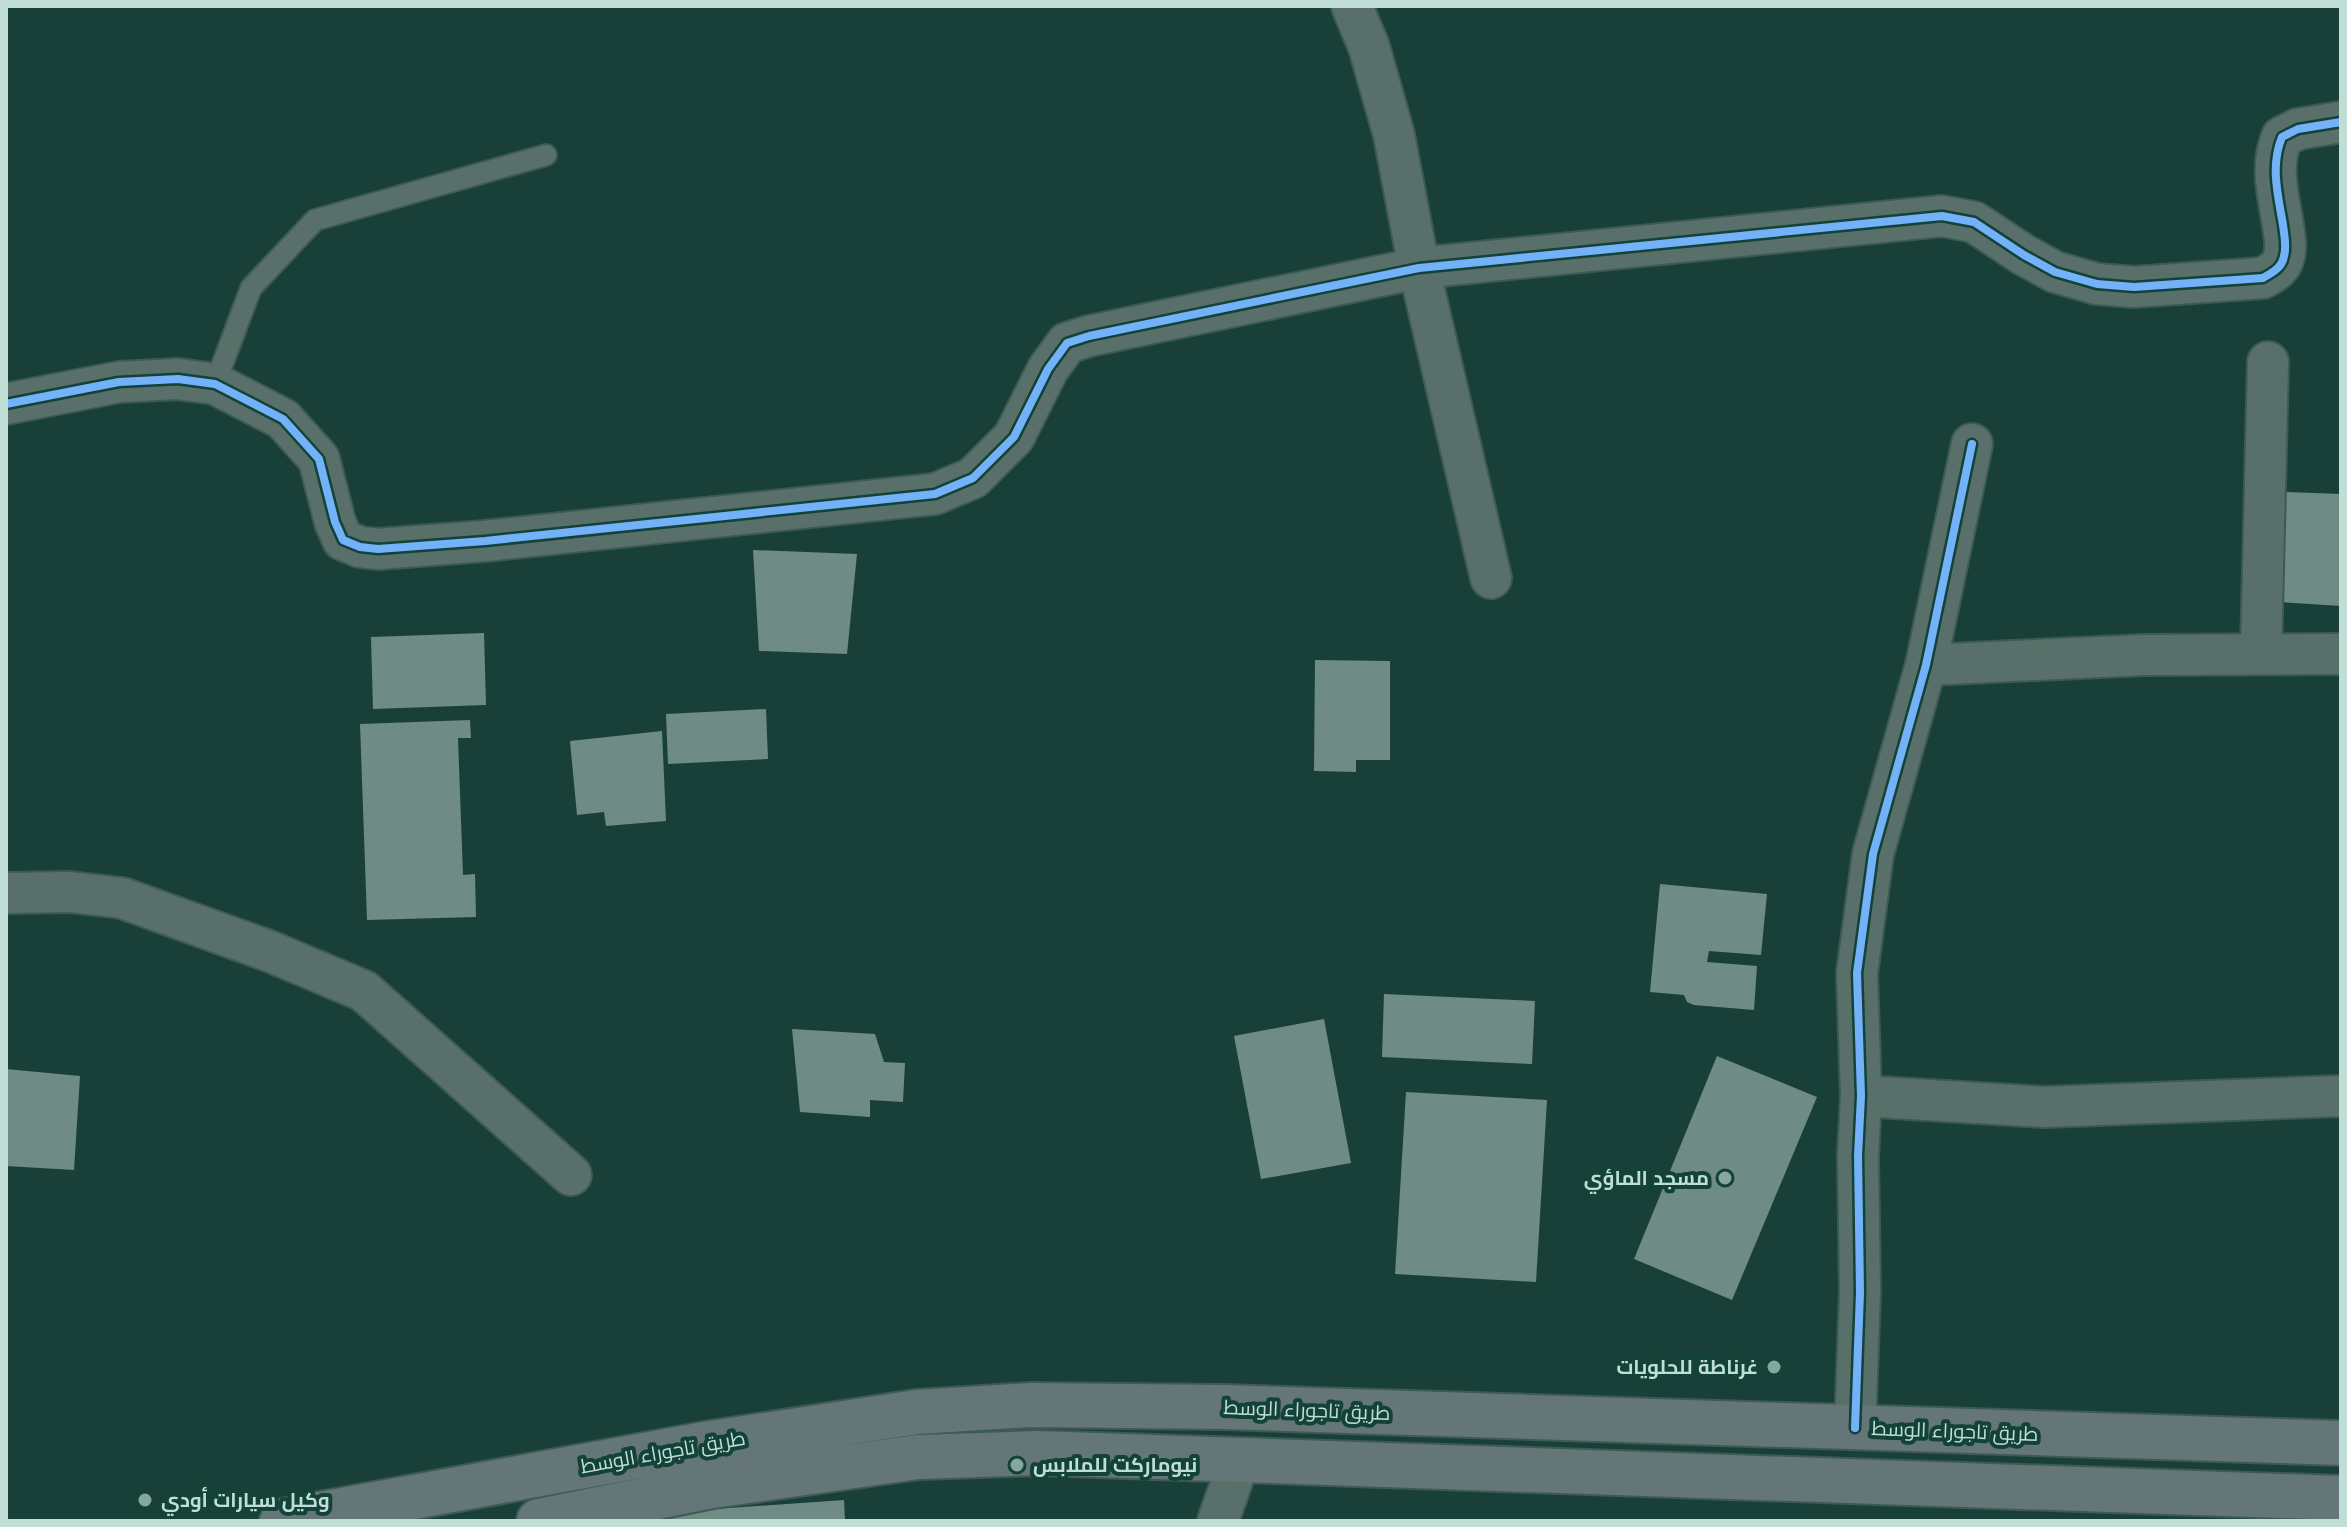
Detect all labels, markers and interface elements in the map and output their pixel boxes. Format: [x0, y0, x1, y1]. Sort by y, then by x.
place label: مسجد الماؤي [1584, 1165, 1709, 1194]
marker: مسجد الماؤي [1716, 1169, 1734, 1187]
place label: غرناطة للحلويات [1616, 1354, 1758, 1379]
marker: غرناطة للحلويات [1765, 1358, 1783, 1376]
street label: طريق تاجوراء الوسط [1223, 1394, 1391, 1426]
street label: طريق تاجوراء الوسط [1871, 1415, 2039, 1447]
street label: طريق تاجوراء الوسط [579, 1425, 747, 1479]
place label: نيوماركت للملابس [1033, 1452, 1197, 1477]
marker: نيوماركت للملابس [1008, 1456, 1026, 1474]
place label: وكيل سيارات أودي [161, 1486, 330, 1516]
marker: وكيل سيارات أودي [136, 1491, 154, 1509]

